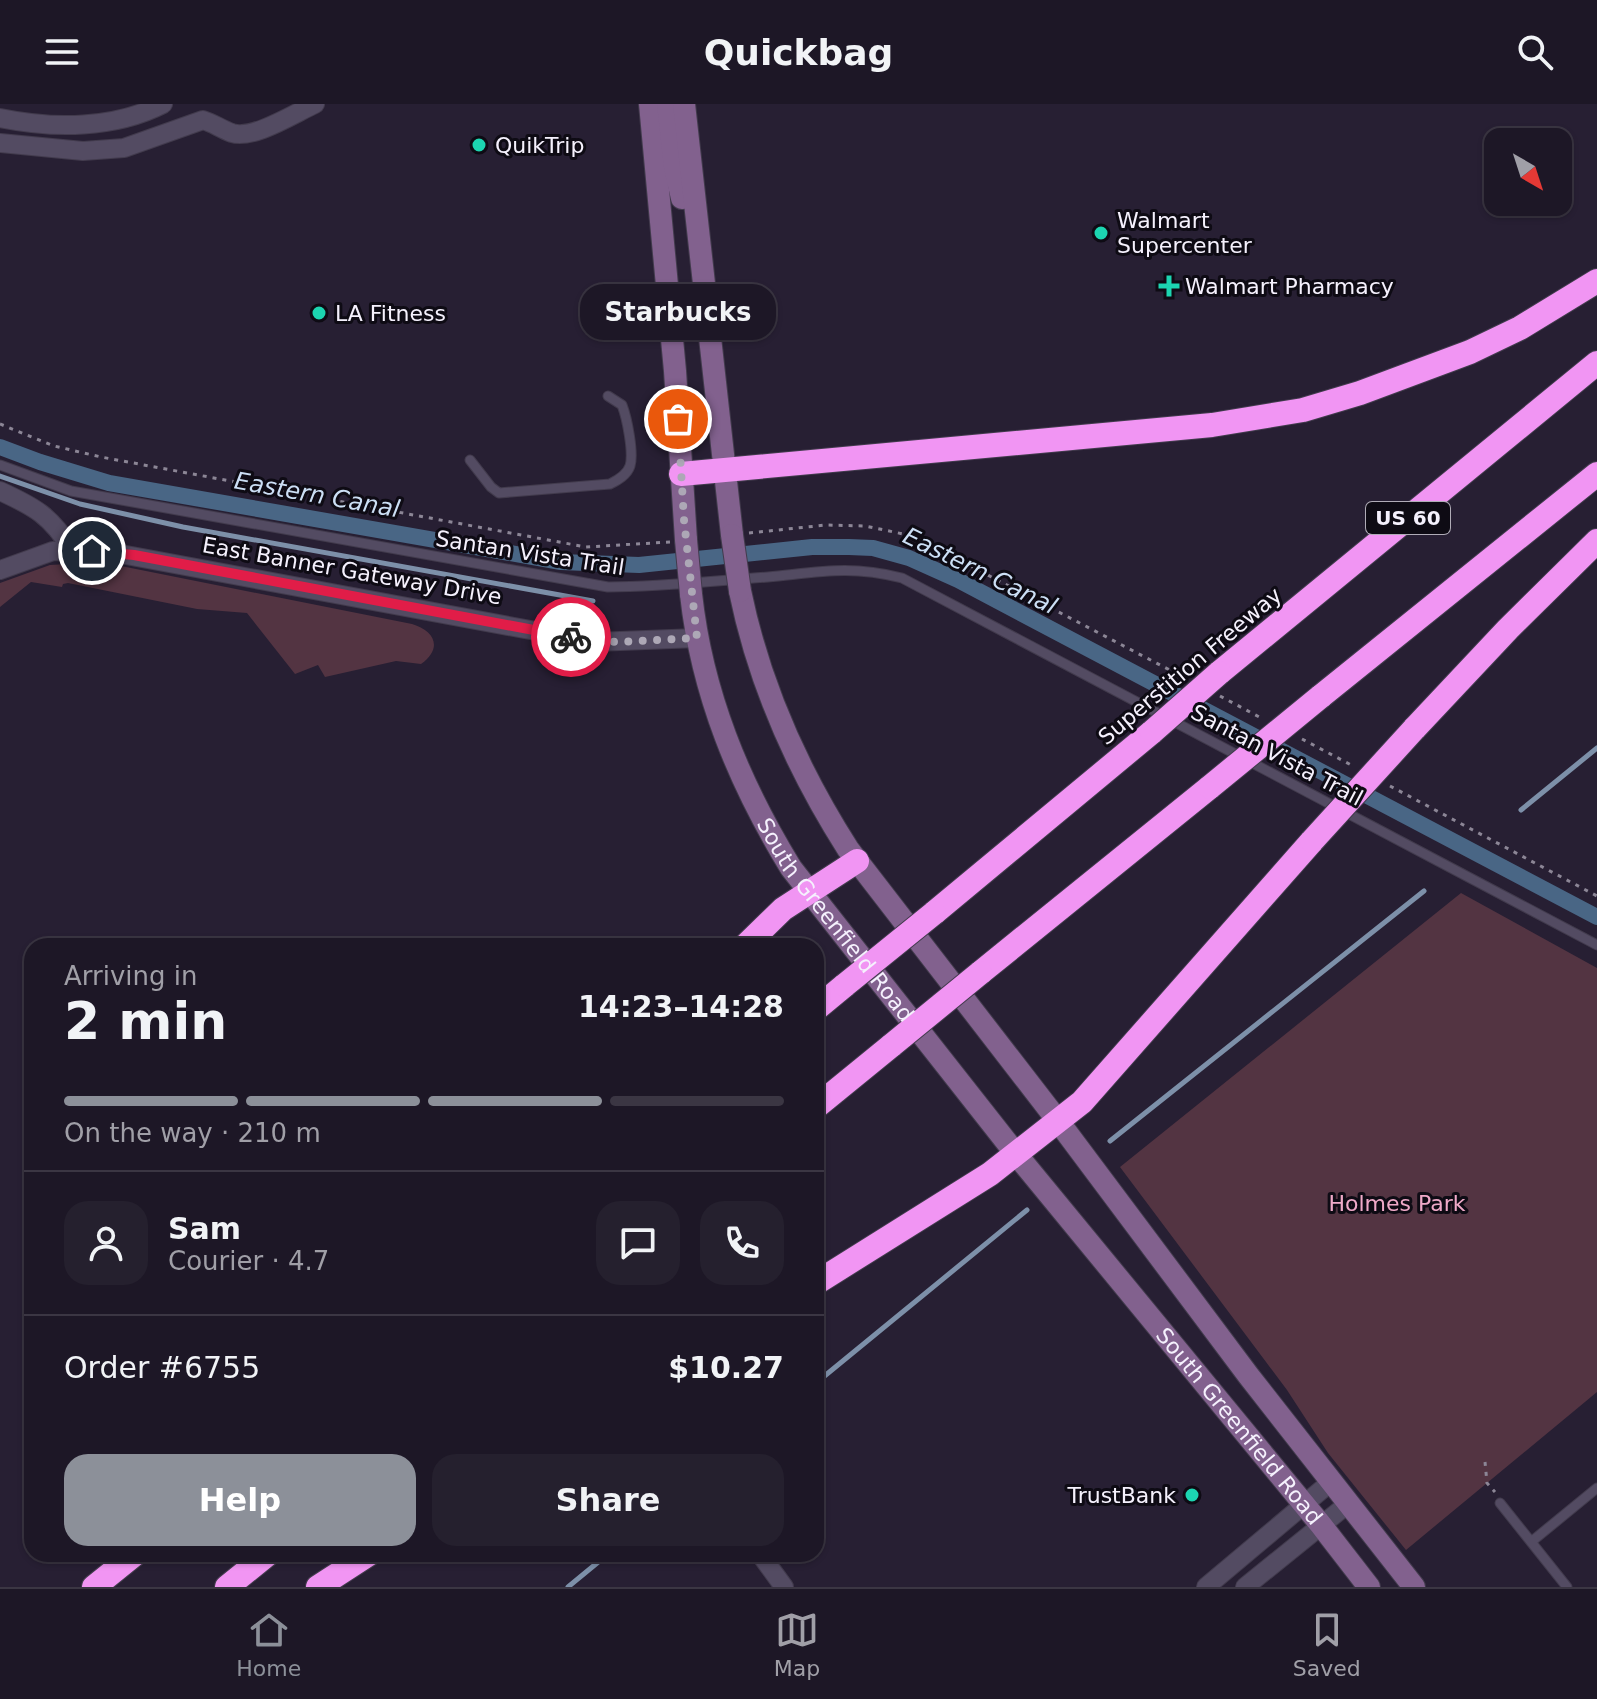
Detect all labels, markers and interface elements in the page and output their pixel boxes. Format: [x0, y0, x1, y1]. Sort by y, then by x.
icon: menu [40, 30, 84, 74]
icon: search [1513, 30, 1557, 74]
text: Quickbag [704, 32, 893, 73]
north arrow [1484, 128, 1572, 216]
map controls [1484, 128, 1572, 216]
place label: QuikTrip [495, 133, 584, 158]
marker: QuikTrip [470, 136, 488, 154]
place label: Walmart Supercenter [1117, 208, 1253, 258]
marker: Walmart Supercenter [1092, 224, 1110, 242]
place label: Walmart Pharmacy [1185, 274, 1394, 299]
marker: Walmart Pharmacy [1160, 277, 1178, 295]
callout: Starbucks [580, 283, 776, 339]
text: Starbucks [605, 297, 751, 327]
place label: LA Fitness [335, 301, 446, 326]
marker: LA Fitness [310, 304, 328, 322]
pin [644, 385, 712, 453]
icon: bag [656, 397, 700, 441]
water label: Eastern Canal [232, 467, 402, 523]
road number: US 60 [1366, 502, 1450, 534]
pin [58, 517, 126, 585]
water label: Eastern Canal [899, 522, 1062, 620]
street label: Santan Vista Trail [434, 526, 626, 580]
icon: home [70, 529, 114, 573]
street label: East Banner Gateway Drive [200, 532, 504, 610]
street label: Superstition Freeway [1093, 582, 1287, 750]
courier [531, 597, 611, 677]
icon: bike [549, 615, 593, 659]
street label: Santan Vista Trail [1187, 699, 1367, 811]
street label: South Greenfield Road [752, 814, 919, 1026]
text: Arriving in [64, 961, 198, 991]
text: 14:23–14:28 [578, 989, 784, 1024]
text: 2 min [64, 991, 227, 1051]
text: On the way · 210 m [64, 1118, 321, 1148]
park label: Holmes Park [1328, 1191, 1466, 1216]
button: person [64, 1201, 148, 1285]
button: chat [596, 1201, 680, 1285]
button: phone [700, 1201, 784, 1285]
text: Sam [168, 1211, 241, 1246]
text: Courier · 4.7 [168, 1246, 329, 1276]
street label: South Greenfield Road [1151, 1322, 1328, 1529]
text: Order #6755 [64, 1350, 260, 1385]
text: $10.27 [668, 1350, 784, 1385]
button: Help [64, 1454, 416, 1546]
button: Share [432, 1454, 784, 1546]
place label: TrustBank [1066, 1483, 1176, 1508]
marker: TrustBank [1183, 1486, 1201, 1504]
tab: Home [236, 1608, 301, 1681]
tab: Map [774, 1608, 820, 1681]
tab: Saved [1293, 1608, 1361, 1681]

